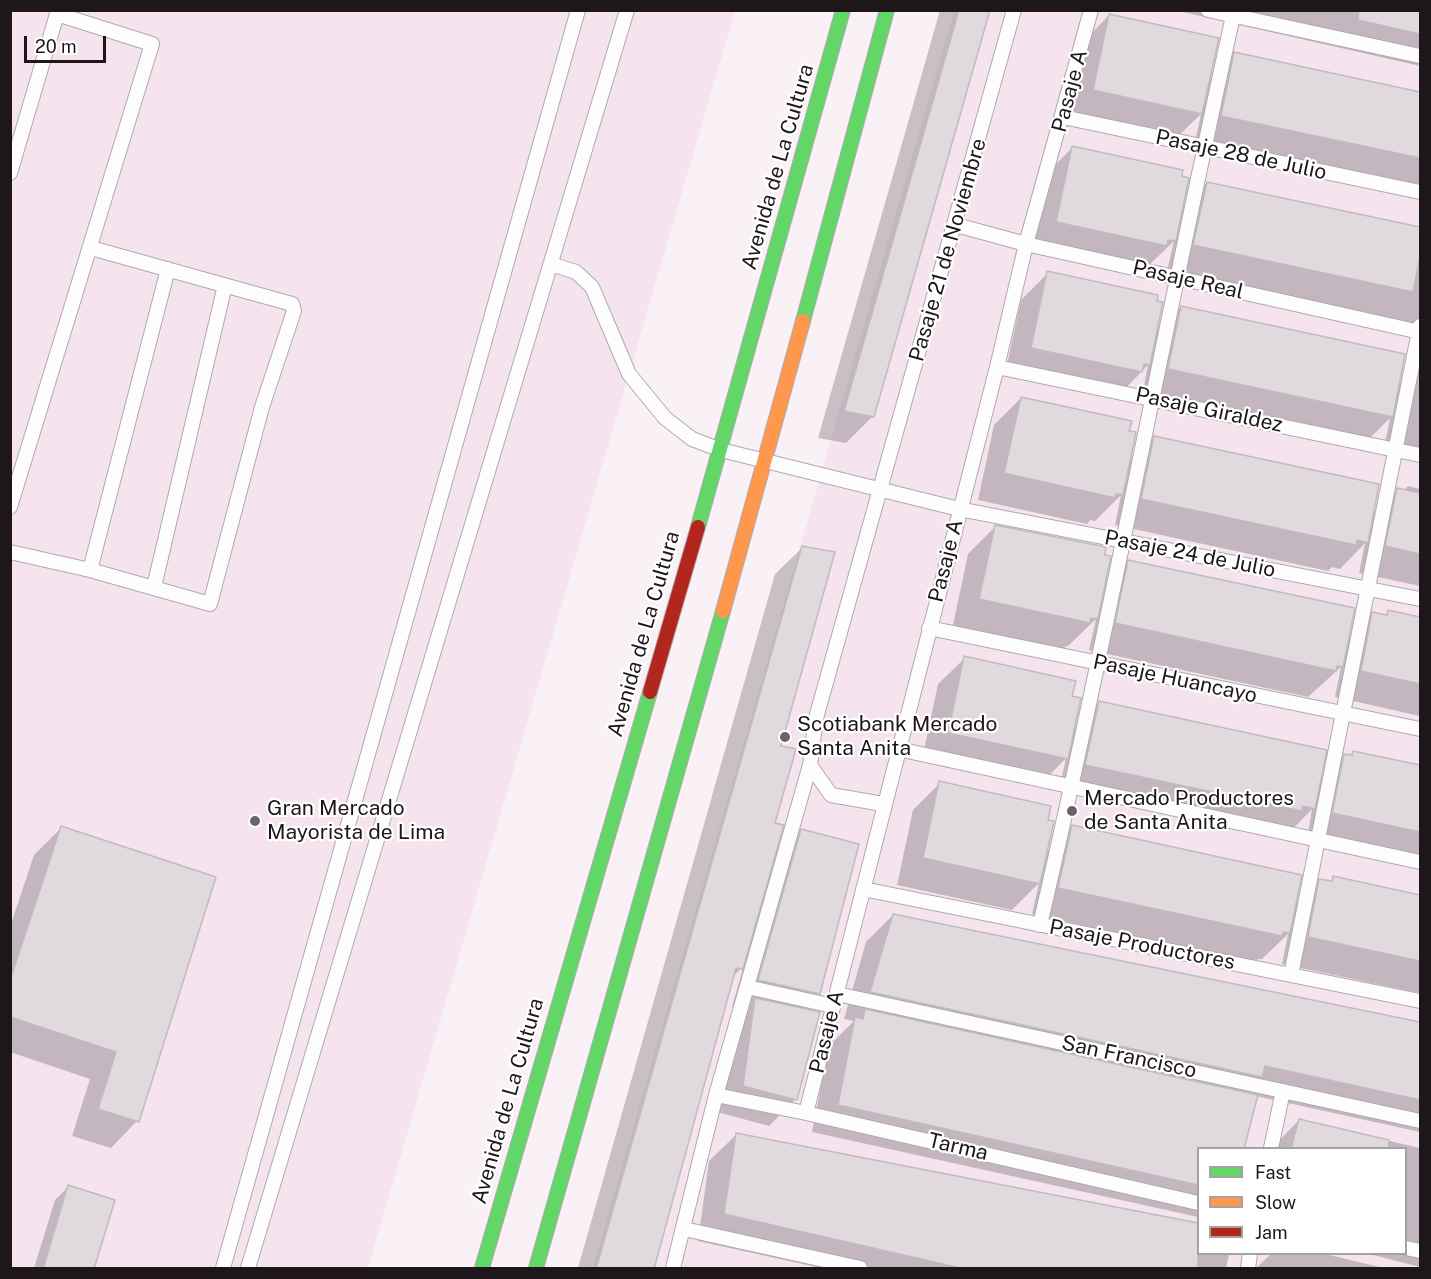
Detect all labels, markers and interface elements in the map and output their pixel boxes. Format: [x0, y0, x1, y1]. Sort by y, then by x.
scale bar [27, 24, 110, 62]
text: 20 m [35, 36, 77, 57]
street label: Pasaje A [1047, 47, 1093, 135]
street label: Avenida de La Cultura [737, 61, 819, 273]
street label: Pasaje 28 de Julio [1153, 125, 1329, 185]
street label: Pasaje 21 de Noviembre [904, 136, 992, 364]
street label: Pasaje Real [1130, 255, 1246, 305]
street label: Pasaje Giraldez [1133, 382, 1285, 438]
street label: Pasaje A [924, 517, 968, 605]
street label: Pasaje 24 de Julio [1102, 525, 1278, 583]
street label: Avenida de La Cultura [603, 528, 685, 740]
street label: Pasaje Huancayo [1091, 649, 1259, 709]
place label: Scotiabank Mercado Santa Anita [797, 712, 997, 762]
marker: Scotiabank Mercado Santa Anita [778, 730, 792, 744]
place label: Mercado Productores de Santa Anita [1084, 786, 1294, 836]
place label: Gran Mercado Mayorista de Lima [267, 796, 445, 846]
marker: Mercado Productores de Santa Anita [1065, 804, 1079, 818]
marker: Gran Mercado Mayorista de Lima [248, 814, 262, 828]
street label: Pasaje Productores [1047, 915, 1237, 975]
street label: Pasaje A [805, 988, 849, 1076]
street label: Avenida de La Cultura [467, 995, 549, 1207]
street label: San Francisco [1059, 1030, 1199, 1084]
street label: Tarma [926, 1128, 990, 1166]
legend [1197, 1147, 1407, 1255]
text: Fast [1255, 1162, 1291, 1183]
text: Slow [1255, 1192, 1296, 1213]
text: Jam [1255, 1222, 1288, 1243]

